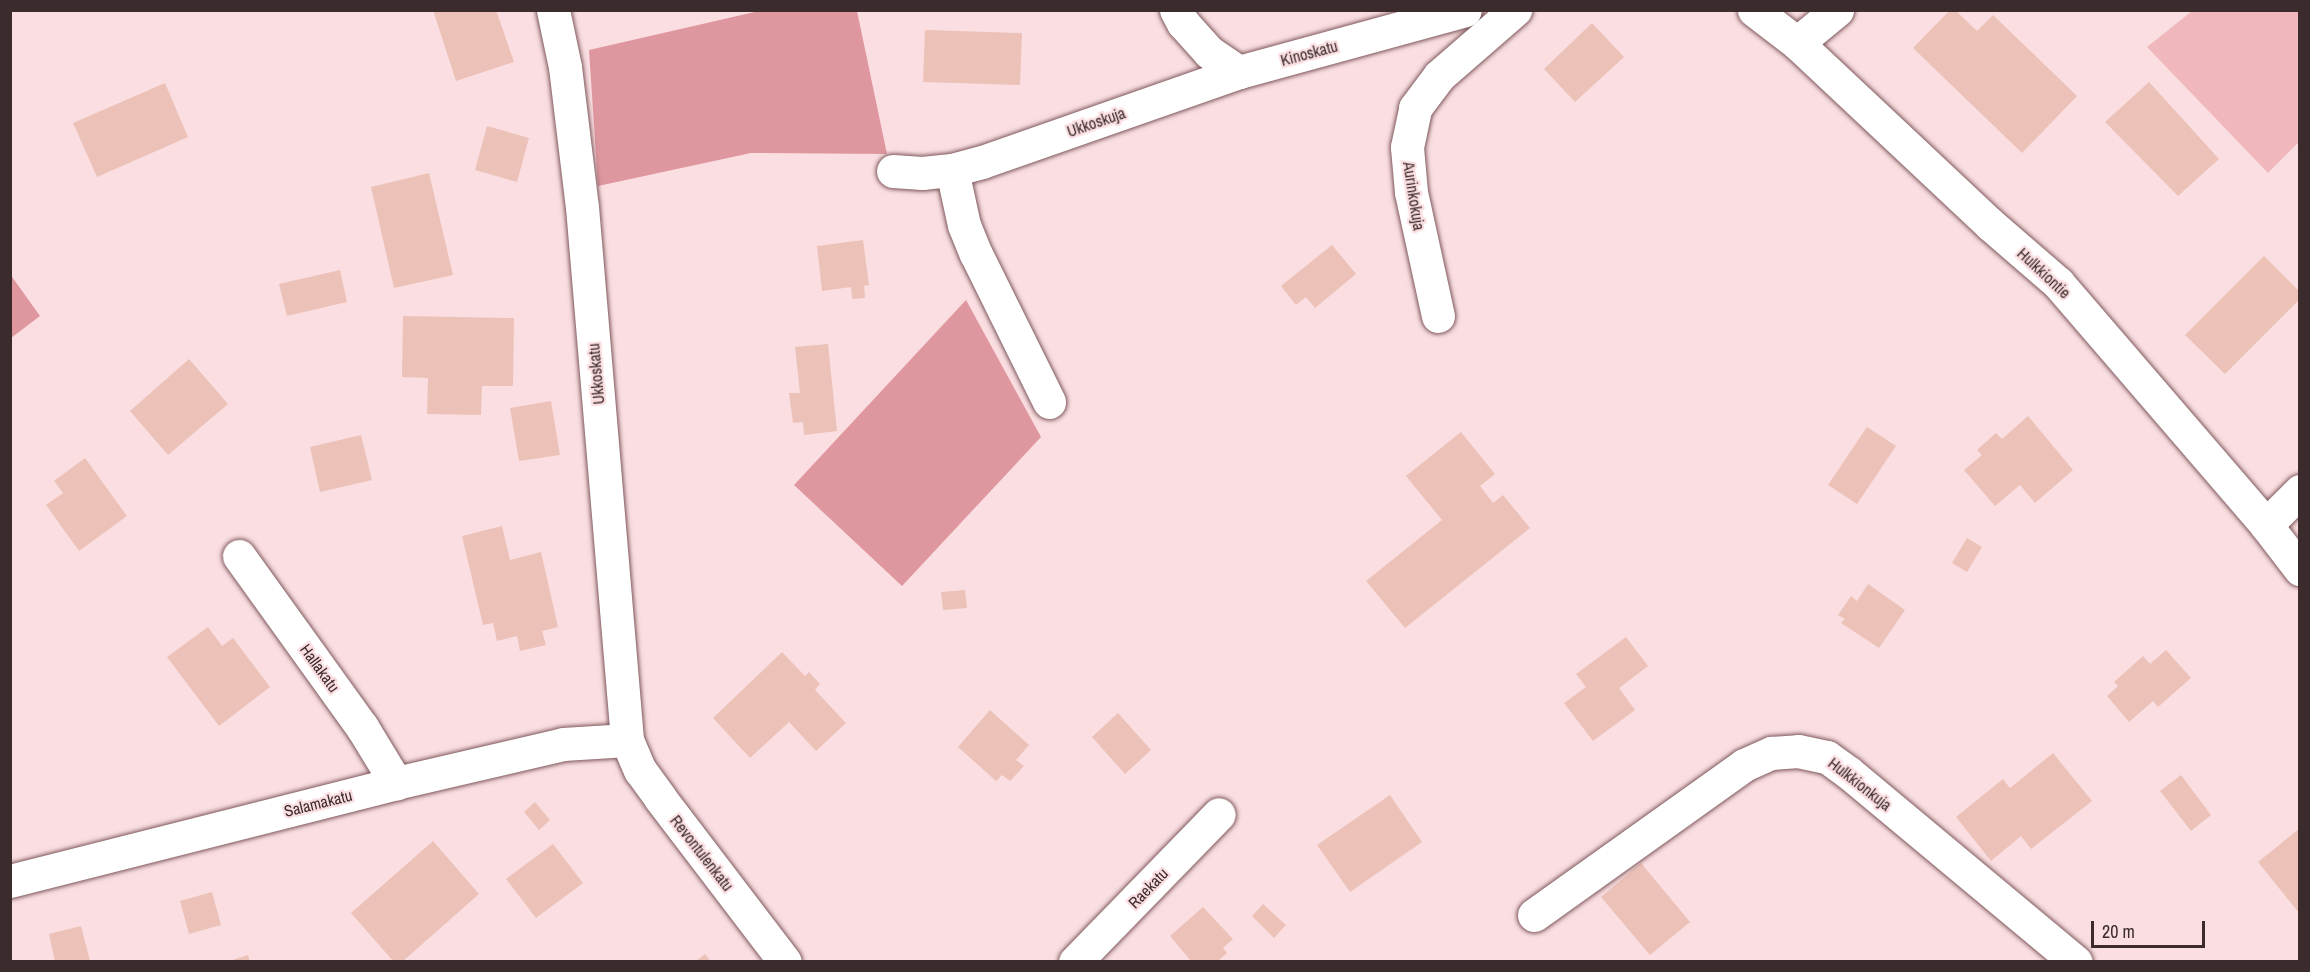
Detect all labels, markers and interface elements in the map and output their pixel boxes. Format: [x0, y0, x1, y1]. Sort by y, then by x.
street label: Kinoskatu [1278, 36, 1340, 70]
street label: Ukkoskuja [1064, 103, 1128, 141]
street label: Aurinkokuja [1399, 160, 1429, 232]
street label: Hulkkiontie [2013, 244, 2075, 302]
street label: Ukkoskatu [584, 343, 608, 405]
street label: Hallakatu [296, 640, 344, 696]
street label: Hulkkionkuja [1824, 753, 1896, 815]
street label: Salamakatu [282, 785, 354, 821]
street label: Revontulenkatu [666, 811, 738, 895]
street label: Raekatu [1124, 864, 1172, 912]
scale bar [2094, 909, 2208, 947]
text: 20 m [2102, 919, 2135, 944]

